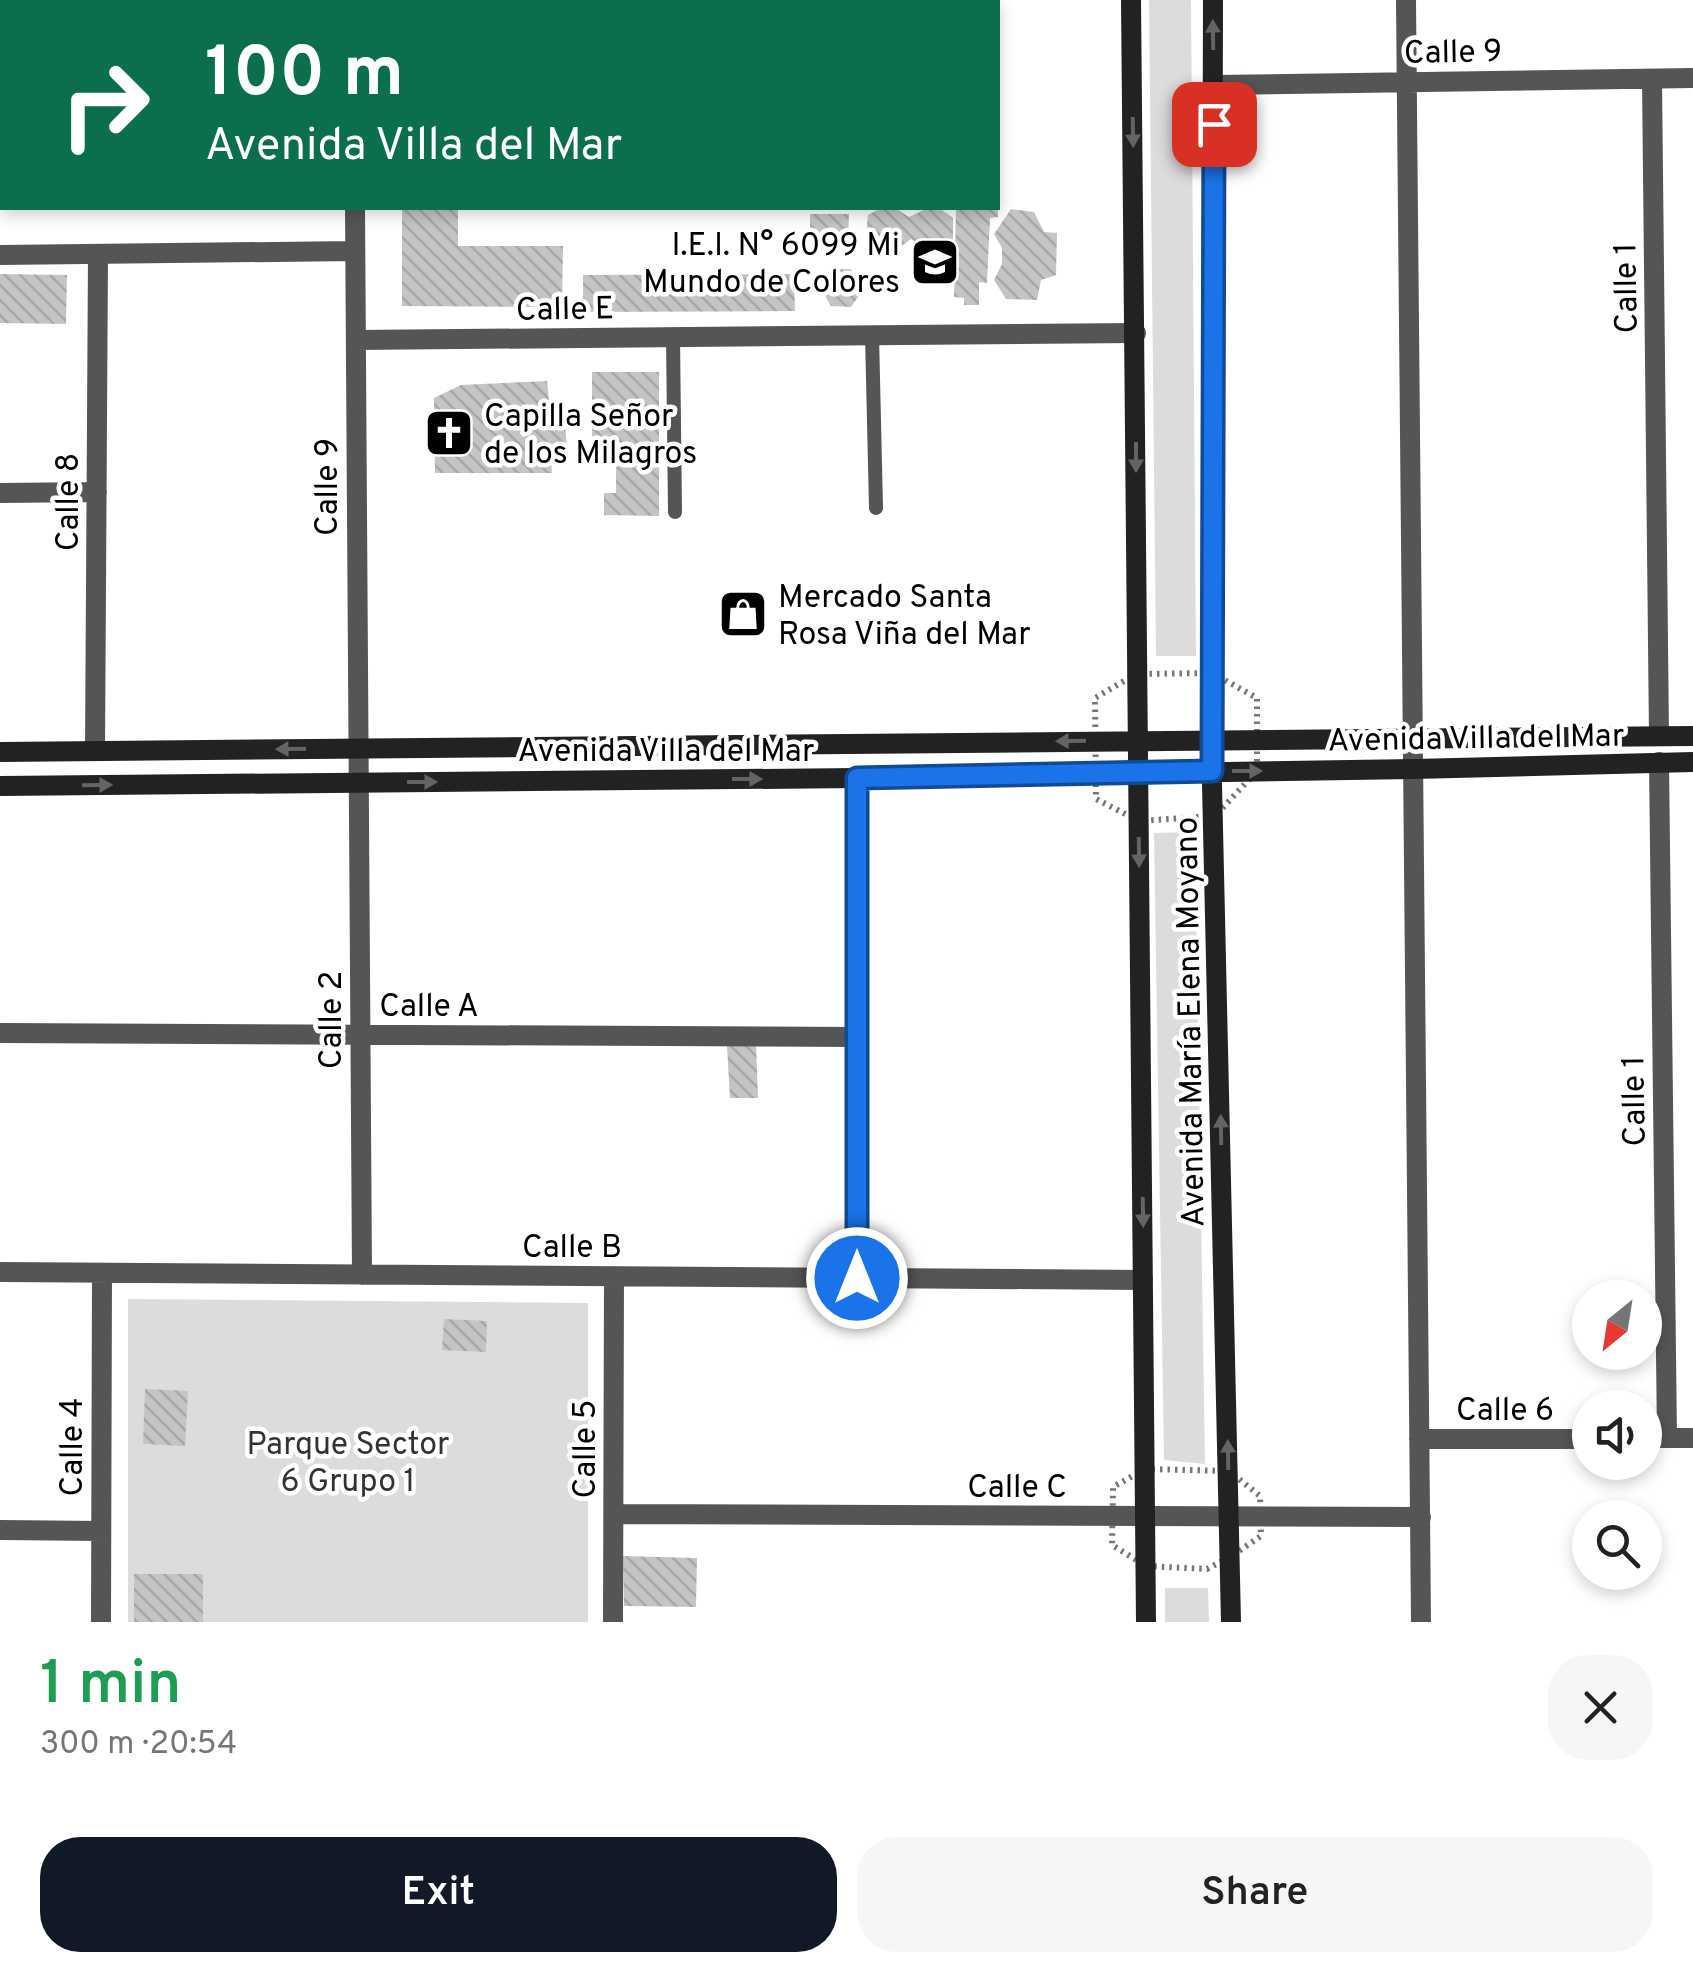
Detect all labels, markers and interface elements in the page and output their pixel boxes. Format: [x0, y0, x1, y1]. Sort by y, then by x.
one-way arrow [1205, 18, 1221, 50]
text: 100 m [205, 32, 404, 121]
street label: Calle 9 [1404, 33, 1502, 75]
icon: right [40, 40, 170, 170]
pin [1172, 82, 1257, 167]
icon: arrive [1187, 97, 1242, 152]
one-way arrow [1125, 117, 1141, 149]
text: Avenida Villa del Mar [205, 119, 622, 176]
place label: I.E.I. N° 6099 Mi Mundo de Colores [643, 227, 900, 304]
school or university icon: I.E.I. N° 6099 Mi Mundo de Colores [909, 236, 961, 288]
street label: Calle 1 [1607, 242, 1649, 334]
street label: Calle E [516, 290, 615, 332]
place label: Capilla Señor de los Milagros [484, 398, 697, 475]
church icon: Capilla Señor de los Milagros [423, 407, 475, 459]
street label: Calle 9 [309, 438, 349, 536]
one-way arrow [1128, 442, 1144, 474]
street label: Calle 8 [50, 453, 90, 551]
place label: Mercado Santa Rosa Viña del Mar [778, 579, 1031, 656]
shop icon: Mercado Santa Rosa Viña del Mar [717, 588, 769, 640]
street label: Avenida Villa del Mar [1327, 717, 1625, 763]
street label: Avenida Villa del Mar [518, 733, 814, 773]
one-way arrow [1054, 734, 1086, 750]
one-way arrow [274, 741, 306, 757]
one-way arrow [1232, 763, 1264, 779]
one-way arrow [732, 771, 764, 787]
one-way arrow [407, 773, 439, 789]
one-way arrow [82, 777, 114, 793]
street label: Avenida María Elena Moyano [1168, 816, 1216, 1227]
one-way arrow [1131, 837, 1147, 869]
street label: Calle 2 [313, 971, 353, 1069]
street label: Calle A [379, 988, 479, 1028]
street label: Calle 1 [1615, 1055, 1657, 1147]
one-way arrow [1213, 1113, 1229, 1145]
one-way arrow [1135, 1197, 1151, 1229]
position arrow [805, 1226, 909, 1330]
street label: Calle B [522, 1229, 622, 1269]
north arrow [1572, 1280, 1662, 1370]
map controls [1572, 1280, 1662, 1590]
button: sound [1572, 1390, 1662, 1480]
street label: Calle 6 [1456, 1392, 1554, 1432]
street label: Calle 4 [54, 1398, 94, 1496]
street label: Calle 5 [567, 1400, 607, 1498]
park label: Parque Sector 6 Grupo 1 [246, 1426, 450, 1503]
one-way arrow [1220, 1438, 1236, 1470]
street label: Calle C [967, 1469, 1067, 1509]
button: search [1572, 1500, 1662, 1590]
text: 1 min [40, 1649, 181, 1725]
button: close [1548, 1655, 1653, 1760]
text: 300 m · 20:54 [40, 1725, 237, 1765]
button: Exit [40, 1837, 837, 1952]
button: Share [857, 1837, 1653, 1952]

